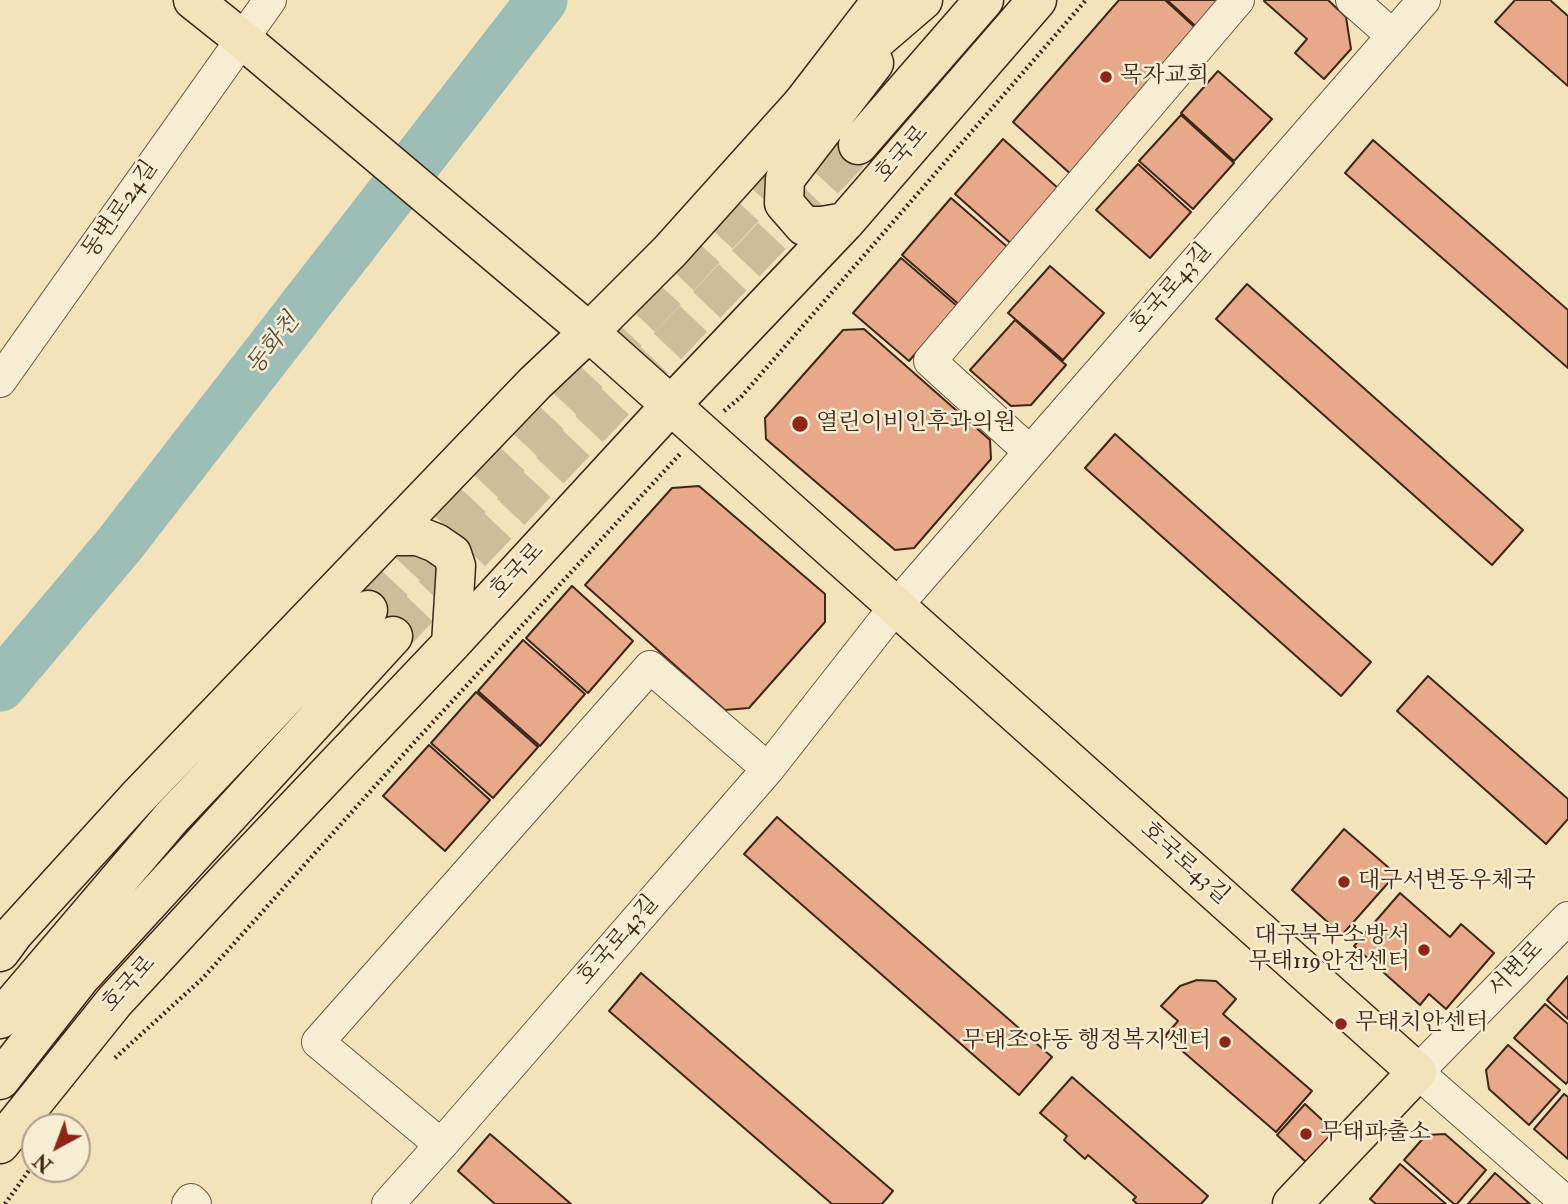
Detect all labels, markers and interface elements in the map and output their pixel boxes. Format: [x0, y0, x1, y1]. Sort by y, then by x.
place label: 목자교회 [1120, 63, 1209, 91]
marker: 목자교회 [1098, 69, 1114, 85]
street label: 호국로 [871, 121, 935, 189]
street label: 동변로24길 [77, 156, 165, 264]
street label: 호국로43길 [1125, 238, 1219, 340]
water label: 동화천 [241, 309, 307, 381]
place label: 열린이비인후과의원 [816, 410, 1016, 438]
marker: 열린이비인후과의원 [790, 414, 810, 434]
street label: 호국로 [485, 538, 551, 606]
street label: 호국로43길 [1134, 817, 1234, 911]
place label: 대구서변동우체국 [1358, 868, 1536, 896]
marker: 대구서변동우체국 [1336, 874, 1352, 890]
street label: 호국로43길 [572, 890, 666, 992]
place label: 대구북부소방서 무태119안전센터 [1249, 923, 1410, 977]
street label: 서변로 [1484, 936, 1550, 1004]
marker: 대구북부소방서 무태119안전센터 [1416, 942, 1432, 958]
street label: 호국로 [97, 951, 163, 1019]
place label: 무태치안센터 [1355, 1010, 1488, 1038]
marker: 무태치안센터 [1333, 1016, 1349, 1032]
place label: 무태조야동 행정복지센터 [962, 1028, 1211, 1056]
marker: 무태조야동 행정복지센터 [1217, 1034, 1233, 1050]
north arrow [21, 1113, 91, 1183]
place label: 무태파출소 [1320, 1120, 1431, 1148]
marker: 무태파출소 [1298, 1126, 1314, 1142]
text: N [29, 1148, 58, 1177]

